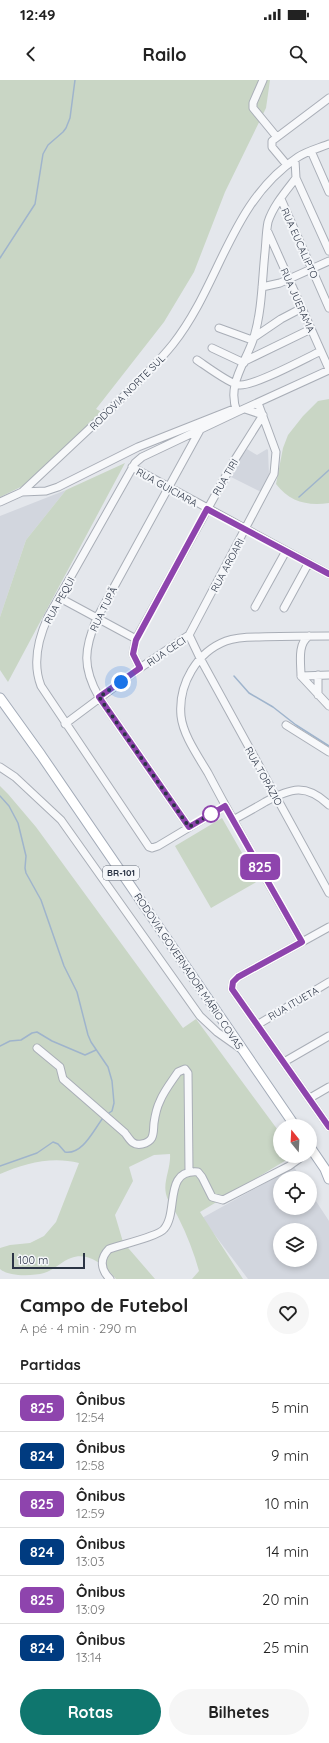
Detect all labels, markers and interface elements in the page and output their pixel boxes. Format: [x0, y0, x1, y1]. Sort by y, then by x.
text: 12:49 [20, 5, 56, 24]
icon: back [20, 43, 42, 65]
text: Railo [143, 43, 186, 66]
icon: search [287, 43, 309, 65]
street label: RUA EUCALIPTO [278, 206, 321, 281]
street label: RUA JUERAMA [278, 266, 318, 335]
street label: RODOVIA NORTE SUL [87, 351, 168, 433]
street label: RUA TIRI [210, 456, 241, 498]
street label: RUA GUICIARA [134, 465, 200, 510]
street label: RUA AROARI [208, 536, 247, 594]
street label: RUA PEQUI [41, 574, 78, 626]
street label: RUA TUPÃ [87, 584, 120, 634]
street label: RUA CECI [144, 634, 188, 669]
your location [111, 672, 131, 692]
street label: RUA TOPÁZIO [242, 744, 285, 808]
unlabelled marker [202, 805, 220, 823]
line badge: 825 [237, 854, 283, 880]
text: 825 [248, 858, 272, 876]
road number: BR-101 [103, 866, 139, 880]
street label: RODOVIA GOVERNADOR MÁRIO COVAS [131, 891, 246, 1052]
street label: RUA ITUETA [266, 983, 321, 1023]
north arrow [273, 1119, 317, 1163]
map controls [273, 1119, 317, 1267]
button: locate [273, 1171, 317, 1215]
button: layers [273, 1223, 317, 1267]
scale bar [12, 1251, 85, 1270]
text: 100 m [18, 1253, 48, 1267]
button: heart [267, 1292, 309, 1334]
text: Campo de Futebol [20, 1293, 188, 1317]
text: A pé · 4 min · 290 m [20, 1320, 137, 1336]
text: Partidas [20, 1355, 81, 1374]
text: Ônibus [76, 1390, 125, 1409]
text: 5 min [271, 1398, 309, 1417]
text: 825 [30, 1399, 54, 1417]
text: 12:54 [76, 1409, 104, 1425]
text: Ônibus [76, 1438, 125, 1457]
text: 9 min [271, 1446, 309, 1465]
text: 824 [30, 1447, 54, 1465]
text: 12:58 [76, 1457, 105, 1473]
text: Ônibus [76, 1486, 125, 1505]
text: 10 min [265, 1494, 309, 1513]
text: 825 [30, 1495, 54, 1513]
text: 12:59 [76, 1505, 105, 1521]
text: Ônibus [76, 1534, 125, 1553]
text: 14 min [266, 1542, 309, 1561]
text: 824 [30, 1543, 54, 1561]
text: 13:03 [76, 1553, 105, 1569]
text: Ônibus [76, 1582, 125, 1601]
text: 20 min [262, 1590, 309, 1609]
text: 825 [30, 1591, 54, 1609]
text: 13:09 [76, 1601, 105, 1617]
text: Ônibus [76, 1630, 125, 1649]
text: 25 min [263, 1638, 309, 1657]
text: 824 [30, 1639, 54, 1657]
text: 13:14 [76, 1649, 102, 1665]
button: Rotas [20, 1689, 161, 1735]
button: Bilhetes [169, 1689, 309, 1735]

